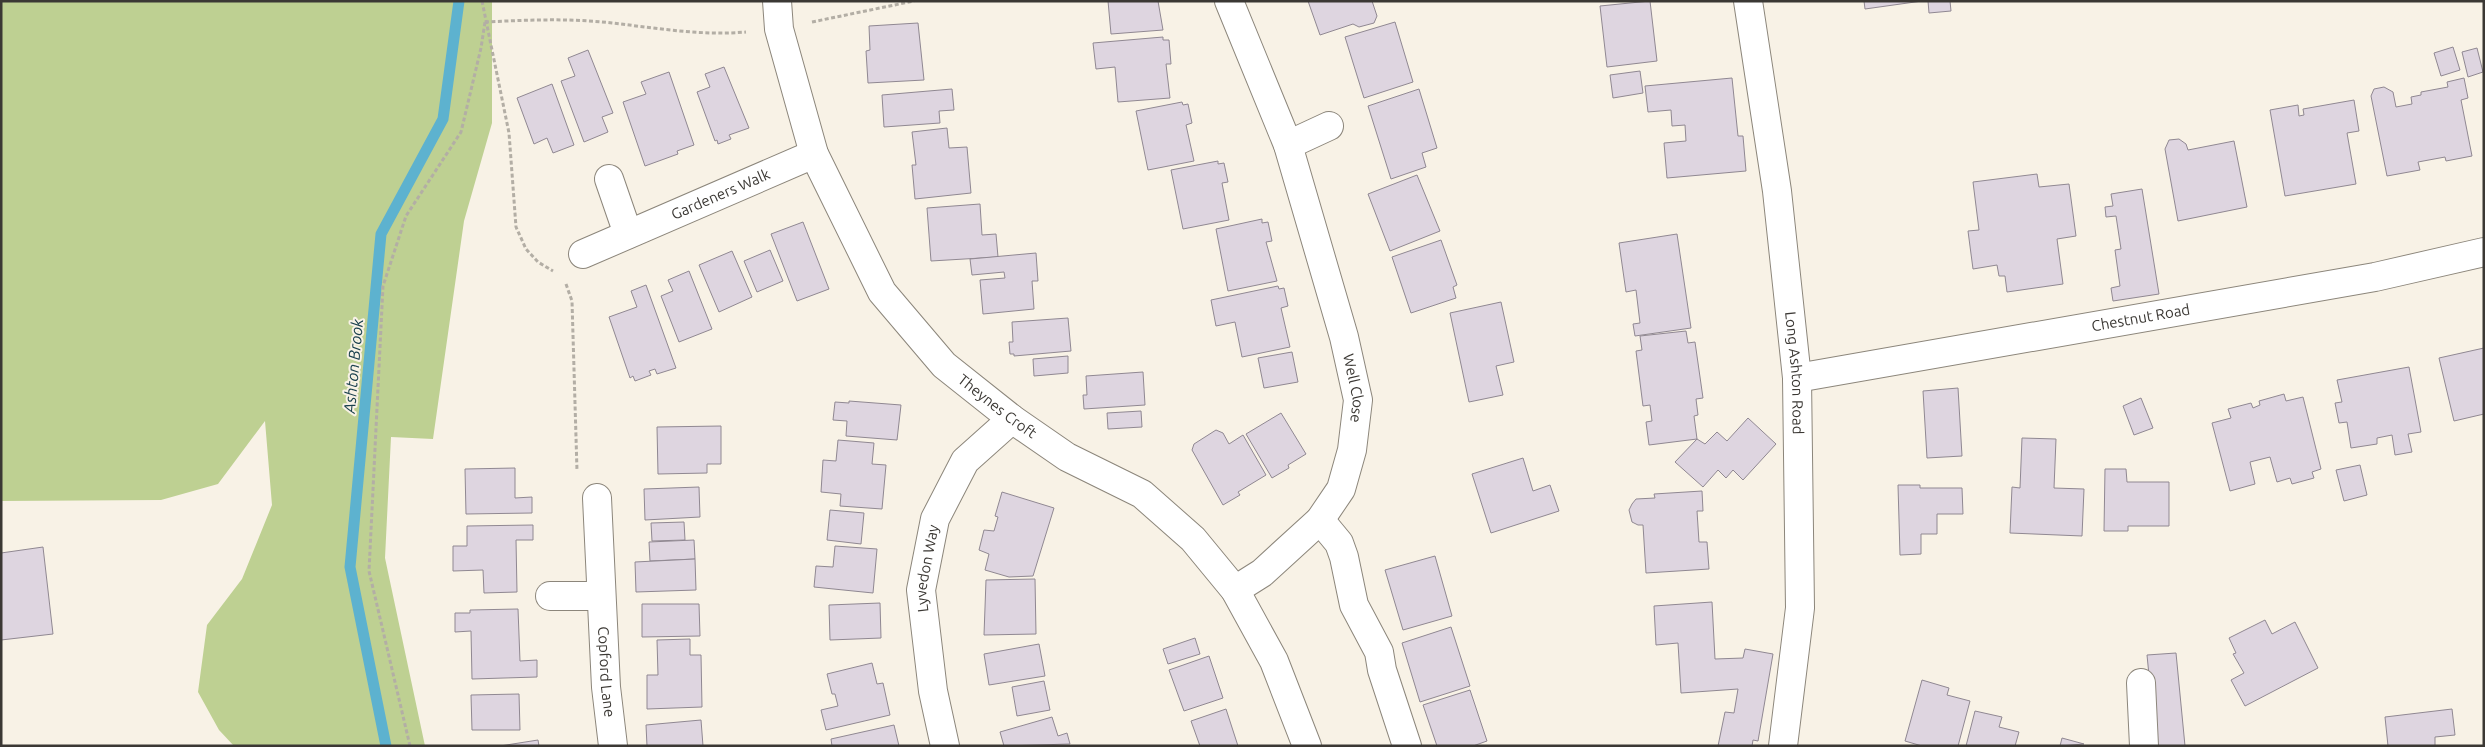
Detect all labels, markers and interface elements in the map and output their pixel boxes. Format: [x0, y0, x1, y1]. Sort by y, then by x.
street label: Gardeners Walk [669, 165, 773, 223]
street label: Chestnut Road [2090, 300, 2191, 334]
street label: Long Ashton Road [1782, 310, 1807, 435]
water label: Ashton Brook [340, 317, 366, 415]
street label: Well Close [1340, 352, 1367, 424]
street label: Theynes Croft [955, 371, 1040, 442]
street label: Lyvedon Way [912, 523, 942, 613]
street label: Copford Lane [595, 626, 619, 718]

